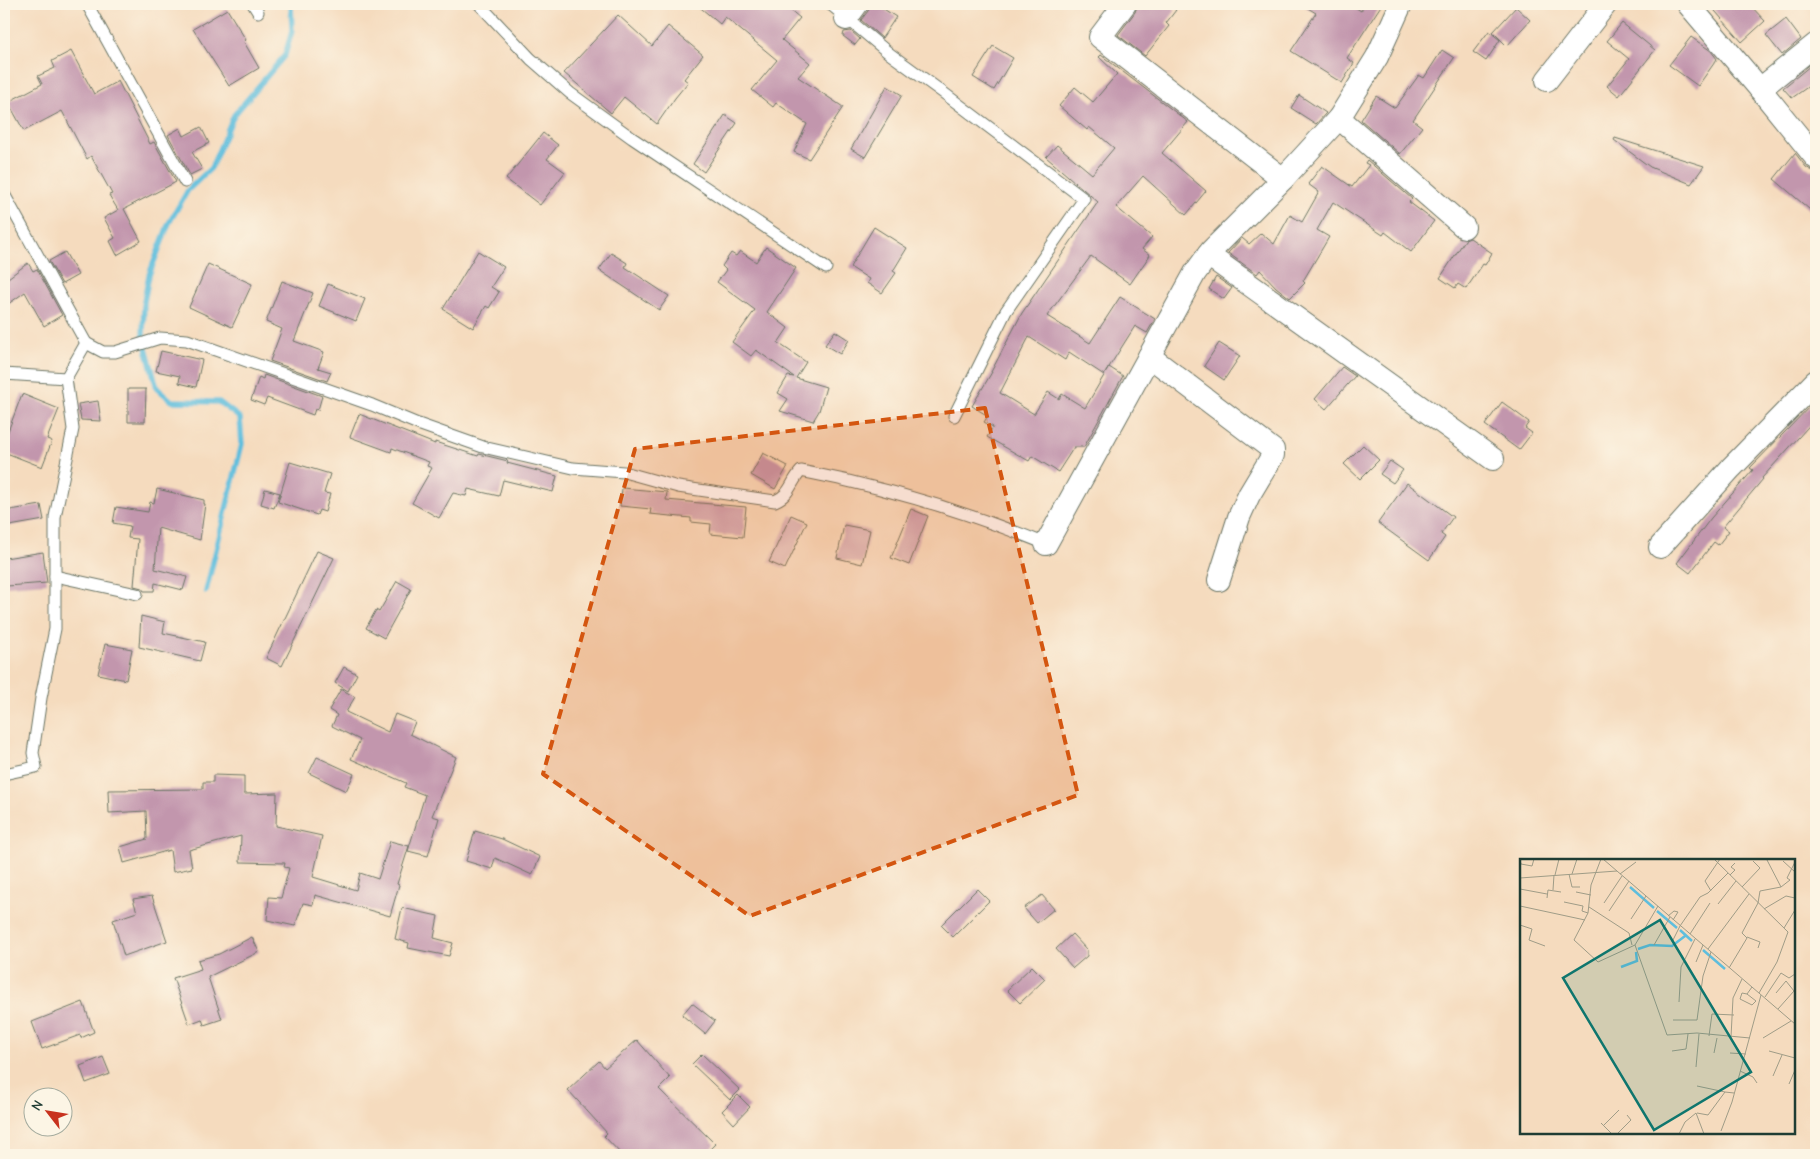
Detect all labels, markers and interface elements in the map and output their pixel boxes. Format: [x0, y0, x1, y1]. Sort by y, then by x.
inset map [1520, 859, 1795, 1134]
north arrow [22, 1086, 72, 1136]
text: N [28, 1097, 47, 1114]

